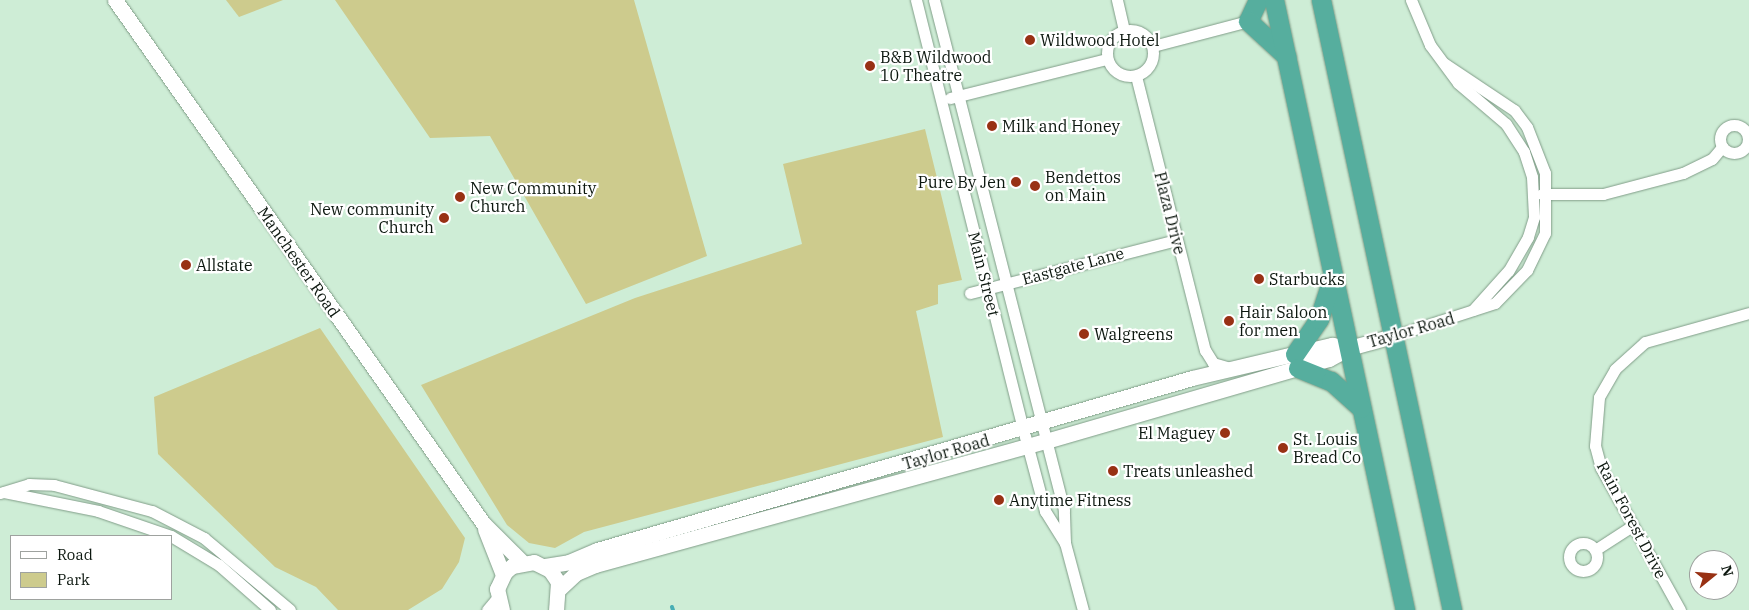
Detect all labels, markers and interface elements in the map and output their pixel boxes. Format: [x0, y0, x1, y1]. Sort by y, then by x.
place label: Wildwood Hotel [1040, 30, 1160, 50]
marker: Wildwood Hotel [1024, 34, 1036, 46]
place label: B&B Wildwood 10 Theatre [880, 47, 992, 85]
marker: B&B Wildwood 10 Theatre [864, 60, 876, 72]
place label: Milk and Honey [1002, 116, 1120, 136]
marker: Milk and Honey [986, 120, 998, 132]
place label: Bendettos on Main [1045, 167, 1121, 205]
street label: Plaza Drive [1150, 170, 1190, 256]
place label: Pure By Jen [918, 172, 1006, 192]
marker: Pure By Jen [1010, 176, 1022, 188]
place label: New Community Church [470, 178, 596, 216]
marker: Bendettos on Main [1029, 180, 1041, 192]
marker: New Community Church [454, 191, 466, 203]
place label: New community Church [310, 199, 434, 237]
street label: Manchester Road [254, 203, 344, 321]
marker: New community Church [438, 212, 450, 224]
street label: Main Street [964, 230, 1004, 318]
street label: Eastgate Lane [1020, 243, 1126, 289]
place label: Allstate [196, 255, 253, 275]
marker: Allstate [180, 259, 192, 271]
place label: Starbucks [1269, 269, 1345, 289]
marker: Starbucks [1253, 273, 1265, 285]
place label: Hair Saloon for men [1239, 302, 1328, 340]
street label: Taylor Road [1365, 308, 1457, 352]
marker: Hair Saloon for men [1223, 315, 1235, 327]
place label: Walgreens [1094, 324, 1173, 344]
marker: Walgreens [1078, 328, 1090, 340]
place label: El Maguey [1138, 423, 1215, 443]
marker: El Maguey [1219, 427, 1231, 439]
place label: St. Louis Bread Co [1293, 429, 1361, 467]
street label: Taylor Road [900, 430, 992, 474]
marker: St. Louis Bread Co [1277, 442, 1289, 454]
street label: Rain Forest Drive [1593, 458, 1671, 582]
place label: Treats unleashed [1123, 461, 1253, 481]
marker: Treats unleashed [1107, 465, 1119, 477]
place label: Anytime Fitness [1009, 490, 1131, 510]
marker: Anytime Fitness [993, 494, 1005, 506]
legend [10, 535, 172, 600]
text: Road [57, 545, 93, 564]
north arrow [1689, 550, 1739, 600]
text: N [1717, 563, 1738, 579]
text: Park [57, 570, 90, 589]

